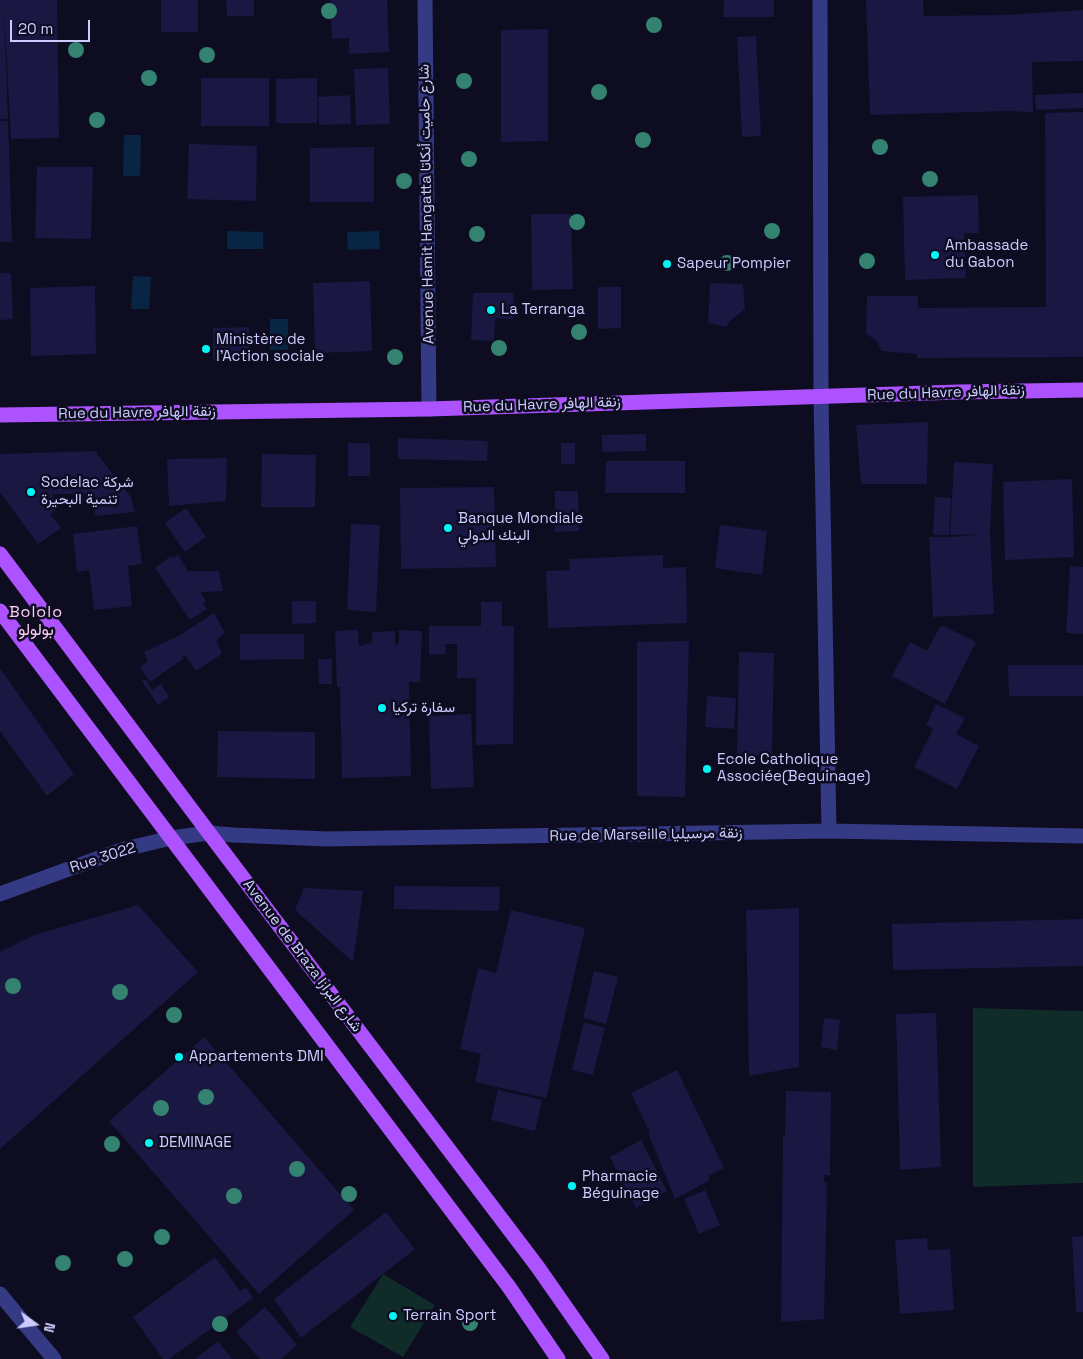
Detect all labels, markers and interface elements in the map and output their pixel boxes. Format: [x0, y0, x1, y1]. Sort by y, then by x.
scale bar [12, 10, 92, 42]
text: 20 m [18, 19, 53, 38]
street label: Avenue Hamit Hangatta شارع حاميت أنكاتا [416, 64, 438, 344]
place label: Ambassade du Gabon [945, 237, 1028, 272]
marker: Ambassade du Gabon [929, 249, 941, 261]
place label: Sapeur Pompier [677, 255, 791, 273]
marker: Sapeur Pompier [661, 258, 673, 270]
place label: La Terranga [501, 301, 585, 319]
marker: La Terranga [485, 304, 497, 316]
place label: Ministère de l'Action sociale [216, 331, 324, 366]
marker: Ministère de l'Action sociale [200, 343, 212, 355]
street label: Rue du Havre زنقة الهافر [867, 381, 1025, 405]
street label: Rue du Havre زنقة الهافر [463, 393, 621, 417]
street label: Rue du Havre زنقة الهافر [58, 403, 216, 423]
place label: Sodelac شركة تنمية البحيرة [41, 474, 134, 509]
marker: Sodelac شركة تنمية البحيرة [25, 486, 37, 498]
place label: Banque Mondiale البنك الدولي [458, 510, 583, 545]
marker: Banque Mondiale البنك الدولي [442, 522, 454, 534]
district label: Bololo بولولو [8, 603, 64, 641]
place label: سفارة تركيا [392, 699, 455, 717]
marker: سفارة تركيا [376, 702, 388, 714]
place label: Ecole Catholique Associée(Beguinage) [717, 751, 870, 786]
marker: Ecole Catholique Associée(Beguinage) [701, 763, 713, 775]
street label: Rue de Marseille زنقة مرسيليا [549, 824, 743, 846]
street label: Rue 3022 [68, 839, 138, 877]
street label: Avenue de Braza شارع البرازا [239, 876, 365, 1036]
place label: Appartements DMI [189, 1048, 324, 1066]
marker: Appartements DMI [173, 1051, 185, 1063]
place label: DEMINAGE [159, 1134, 232, 1152]
marker: DEMINAGE [143, 1137, 155, 1149]
place label: Pharmacie Béguinage [582, 1168, 659, 1203]
marker: Pharmacie Béguinage [566, 1180, 578, 1192]
north arrow [10, 1299, 60, 1349]
place label: Terrain Sport [403, 1307, 496, 1325]
marker: Terrain Sport [387, 1310, 399, 1322]
text: N [40, 1321, 59, 1334]

